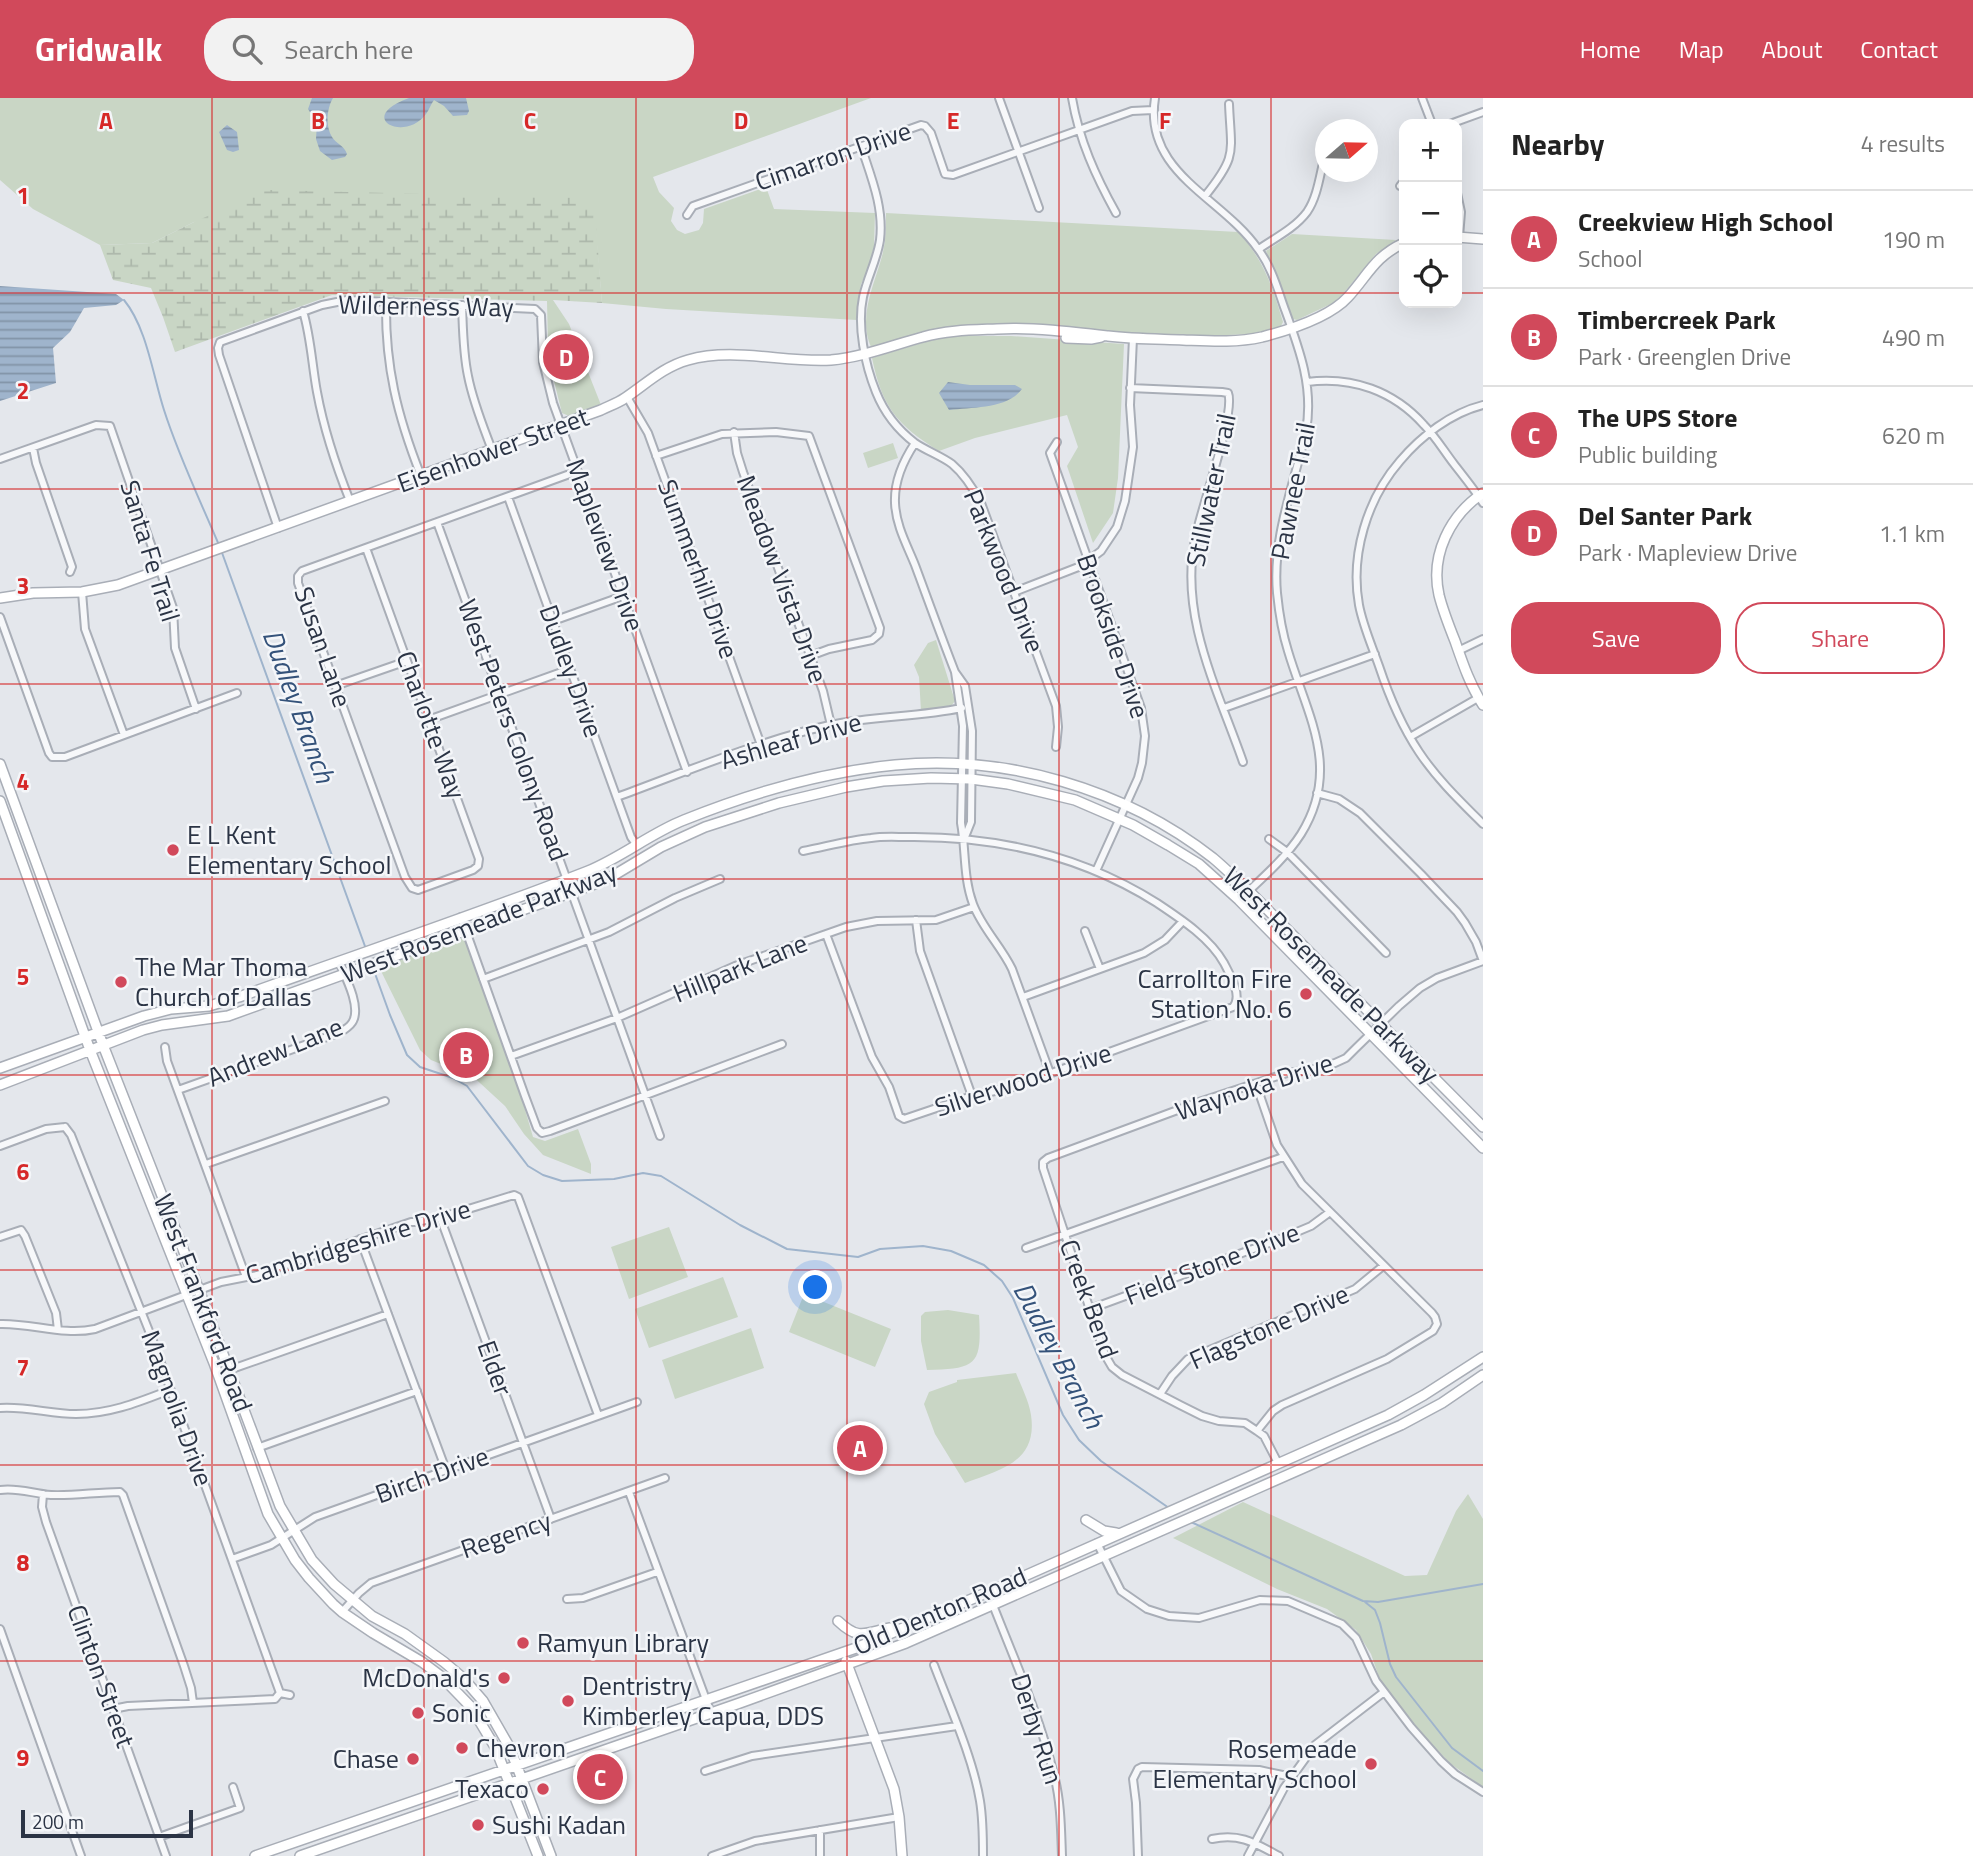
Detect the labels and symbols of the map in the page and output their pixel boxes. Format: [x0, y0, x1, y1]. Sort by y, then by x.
text: A [99, 103, 113, 138]
text: B [311, 103, 325, 138]
text: C [524, 103, 536, 138]
text: D [734, 103, 748, 138]
text: E [947, 103, 959, 138]
text: F [1159, 103, 1171, 138]
street label: Cimarron Drive [750, 111, 916, 200]
north arrow [1315, 119, 1378, 182]
text: 1 [17, 178, 29, 213]
street label: Wilderness Way [338, 284, 514, 327]
pin: D [543, 331, 589, 383]
text: 2 [17, 373, 29, 408]
street label: Eisenhower Street [392, 397, 594, 502]
street label: Stillwater Trail [1175, 410, 1246, 570]
street label: Pawnee Trail [1260, 419, 1325, 563]
street label: Mapleview Drive [556, 453, 655, 637]
street label: Meadow Vista Drive [727, 470, 838, 688]
street label: Summerhill Drive [648, 474, 749, 664]
street label: Santa Fe Trail [110, 475, 190, 626]
street label: Parkwood Drive [954, 483, 1055, 658]
street label: Brookside Drive [1067, 548, 1160, 723]
text: 3 [17, 568, 29, 603]
street label: Susan Lane [285, 581, 362, 712]
street label: West Peters Colony Road [448, 594, 579, 866]
street label: Dudley Drive [529, 599, 613, 743]
water label: Dudley Branch [252, 623, 347, 790]
street label: Charlotte Way [387, 645, 476, 804]
street label: Ashleaf Drive [716, 702, 866, 779]
text: 4 [17, 764, 29, 799]
place label: E L Kent Elementary School [187, 815, 392, 884]
marker: E L Kent Elementary School [165, 842, 181, 858]
street label: West Rosemeade Parkway [335, 852, 622, 993]
street label: West Rosemeade Parkway [1214, 857, 1449, 1092]
street label: Hillpark Lane [667, 923, 813, 1012]
place label: The Mar Thoma Church of Dallas [135, 947, 312, 1016]
text: 5 [17, 959, 29, 994]
place label: Carrollton Fire Station No. 6 [1138, 959, 1292, 1028]
marker: The Mar Thoma Church of Dallas [113, 974, 129, 990]
marker: Carrollton Fire Station No. 6 [1298, 986, 1314, 1002]
street label: Andrew Lane [201, 1007, 348, 1096]
pin: B [443, 1029, 489, 1081]
street label: Silverwood Drive [929, 1033, 1116, 1126]
street label: Waynoka Drive [1170, 1043, 1338, 1130]
text: 6 [17, 1154, 30, 1189]
street label: West Frankford Road [144, 1188, 263, 1417]
street label: Cambridgeshire Drive [240, 1189, 475, 1294]
street label: Field Stone Drive [1119, 1212, 1305, 1315]
street label: Creek Bend [1050, 1234, 1129, 1364]
your location [798, 1270, 832, 1304]
water label: Dudley Branch [1003, 1274, 1117, 1437]
street label: Flagstone Drive [1183, 1274, 1355, 1379]
street label: Magnolia Drive [131, 1324, 224, 1491]
street label: Elder [468, 1335, 523, 1401]
text: 7 [17, 1350, 29, 1385]
pin: A [837, 1422, 883, 1474]
street label: Birch Drive [370, 1436, 494, 1513]
street label: Regency [455, 1501, 556, 1568]
text: 8 [17, 1545, 30, 1580]
street label: Old Denton Road [847, 1556, 1033, 1665]
street label: Clinton Street [58, 1599, 145, 1753]
place label: Ramyun Library [537, 1623, 709, 1662]
marker: Ramyun Library [515, 1635, 531, 1651]
place label: McDonald's [362, 1658, 490, 1697]
place label: Dentristry Kimberley Capua, DDS [582, 1666, 824, 1735]
street label: Derby Run [1001, 1668, 1074, 1789]
marker: McDonald's [496, 1670, 512, 1686]
place label: Sonic [432, 1693, 491, 1732]
marker: Dentristry Kimberley Capua, DDS [560, 1693, 576, 1709]
marker: Sonic [410, 1705, 426, 1721]
place label: Chevron [476, 1728, 566, 1767]
place label: Rosemeade Elementary School [1152, 1729, 1357, 1798]
place label: Chase [333, 1739, 399, 1778]
text: 9 [17, 1740, 30, 1775]
marker: Chevron [454, 1740, 470, 1756]
marker: Chase [405, 1751, 421, 1767]
pin: C [577, 1751, 623, 1803]
marker: Rosemeade Elementary School [1363, 1756, 1379, 1772]
place label: Texaco [455, 1769, 529, 1808]
marker: Texaco [535, 1781, 551, 1797]
place label: Sushi Kadan [492, 1805, 626, 1844]
scale bar [21, 1807, 192, 1839]
marker: Sushi Kadan [470, 1817, 486, 1833]

